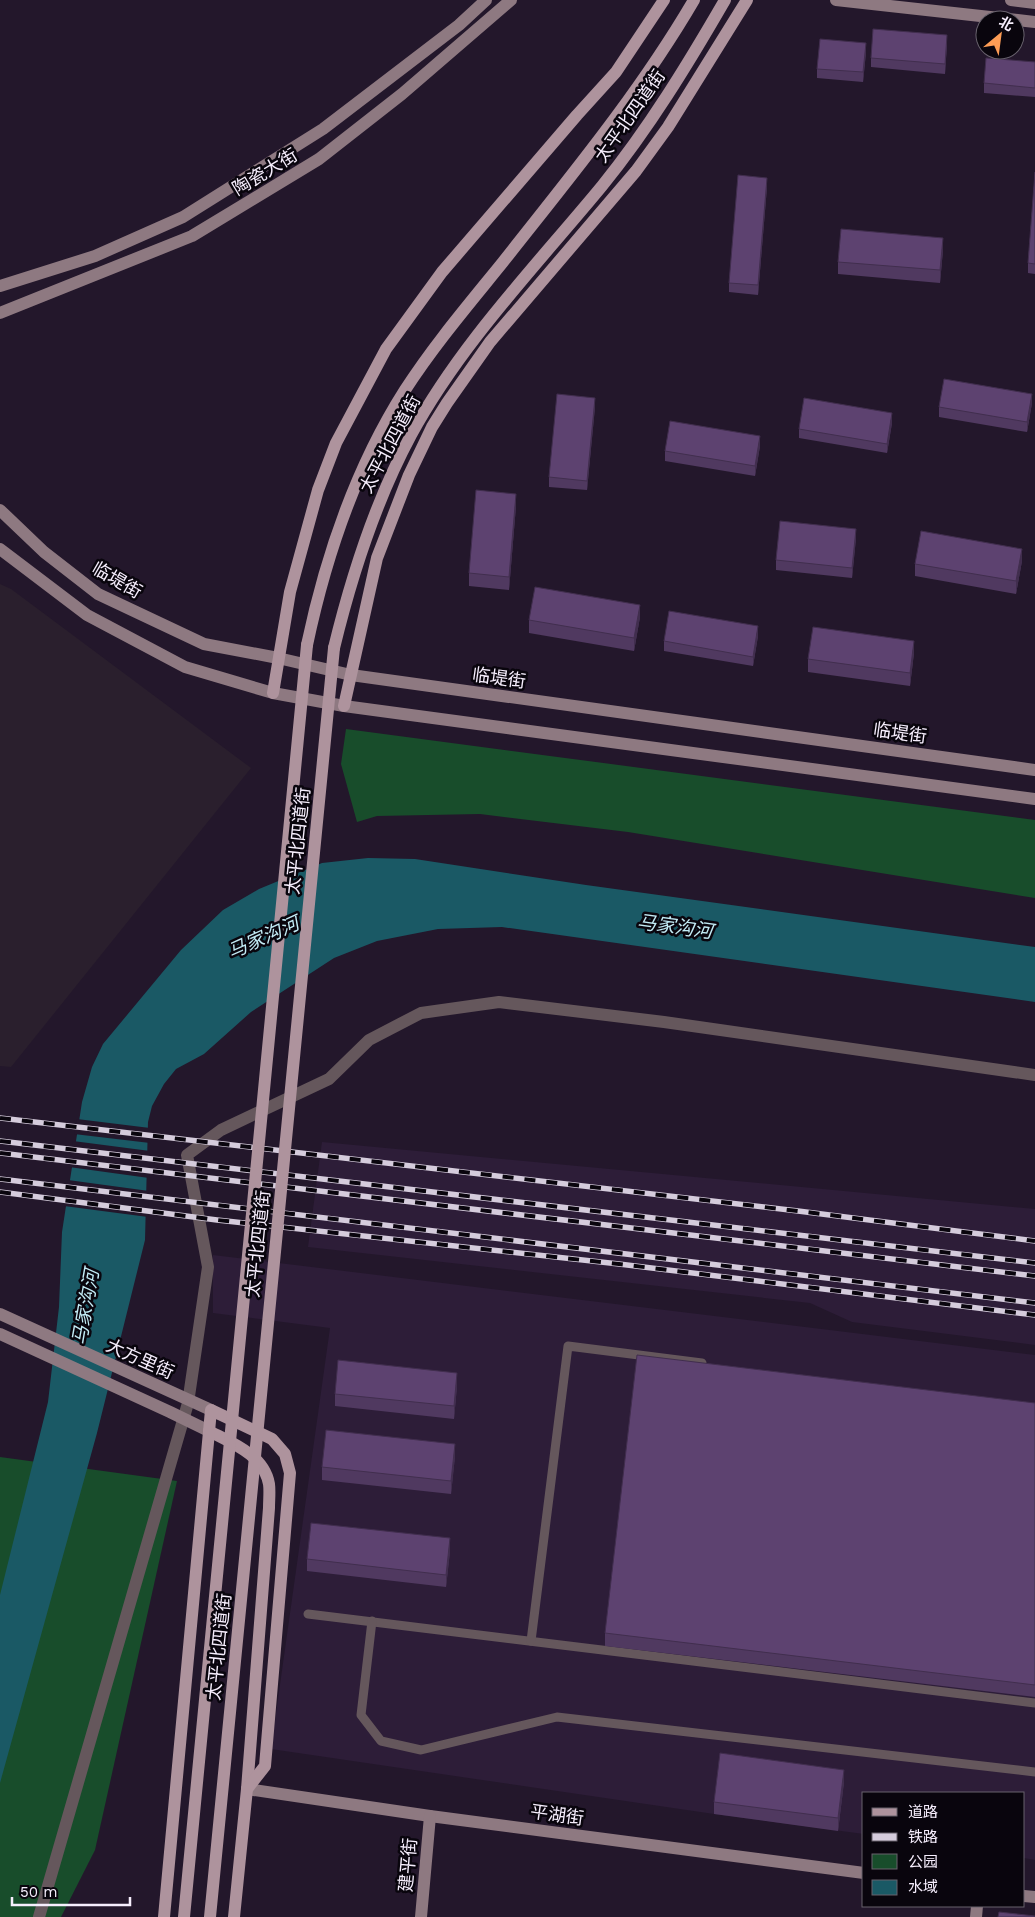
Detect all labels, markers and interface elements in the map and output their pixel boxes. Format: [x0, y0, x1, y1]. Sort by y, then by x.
north arrow [975, 10, 1025, 60]
text: 北 [996, 13, 1016, 34]
street label: 太平北四道街 [590, 65, 669, 166]
street label: 陶瓷大街 [228, 144, 301, 199]
street label: 太平北四道街 [355, 391, 424, 496]
street label: 临堤街 [89, 557, 146, 602]
street label: 临堤街 [471, 663, 527, 692]
street label: 临堤街 [872, 718, 928, 747]
street label: 太平北四道街 [281, 786, 314, 896]
water label: 马家沟河 [224, 910, 306, 963]
water label: 马家沟河 [636, 910, 718, 944]
street label: 太平北四道街 [241, 1189, 274, 1299]
water label: 马家沟河 [68, 1264, 104, 1347]
street label: 大方里街 [103, 1334, 177, 1383]
street label: 太平北四道街 [202, 1592, 235, 1702]
legend [862, 1792, 1025, 1907]
street label: 平湖街 [529, 1800, 585, 1829]
text: 道路 [908, 1803, 938, 1821]
text: 铁路 [908, 1828, 938, 1846]
street label: 建平街 [395, 1837, 420, 1893]
text: 公园 [908, 1853, 938, 1871]
scale bar [12, 1874, 130, 1906]
text: 水域 [908, 1878, 938, 1896]
text: 50 m [20, 1883, 57, 1901]

